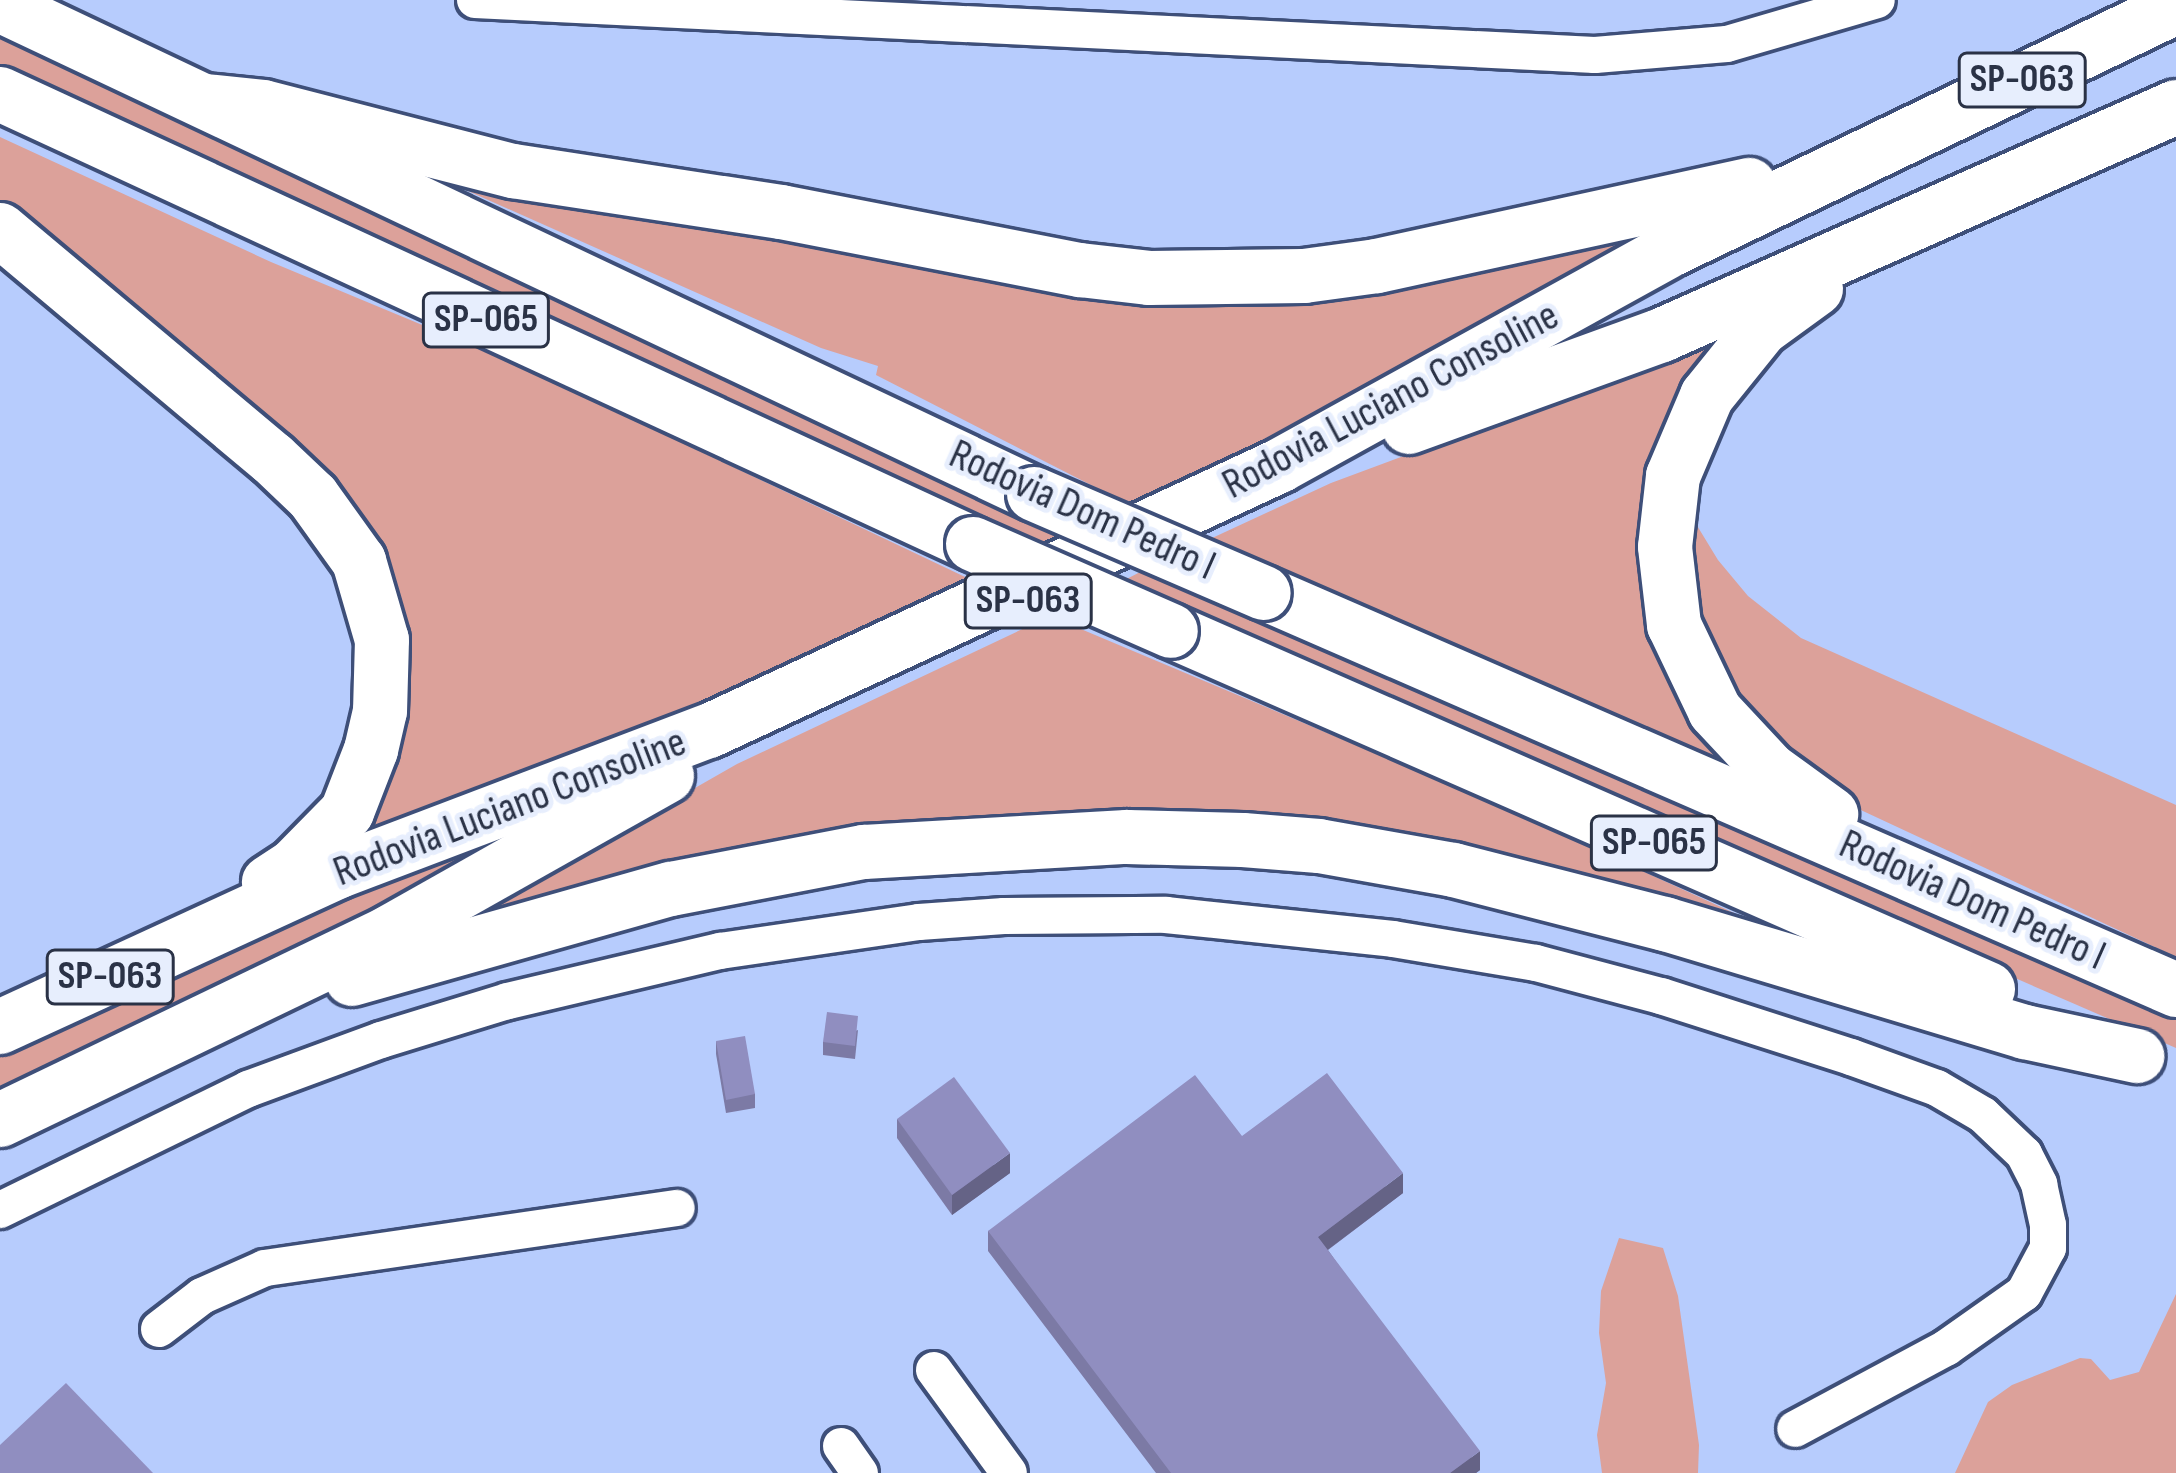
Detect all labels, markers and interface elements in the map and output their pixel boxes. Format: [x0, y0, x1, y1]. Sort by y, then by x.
road number: SP-063 [1956, 47, 2088, 113]
road number: SP-065 [420, 287, 552, 353]
street label: Rodovia Luciano Consoline [1214, 291, 1568, 511]
street label: Rodovia Dom Pedro I [941, 430, 1223, 592]
road number: SP-063 [962, 568, 1094, 634]
street label: Rodovia Luciano Consoline [327, 718, 693, 898]
road number: SP-065 [1588, 810, 1720, 876]
street label: Rodovia Dom Pedro I [1831, 820, 2113, 982]
road number: SP-063 [44, 944, 176, 1010]

